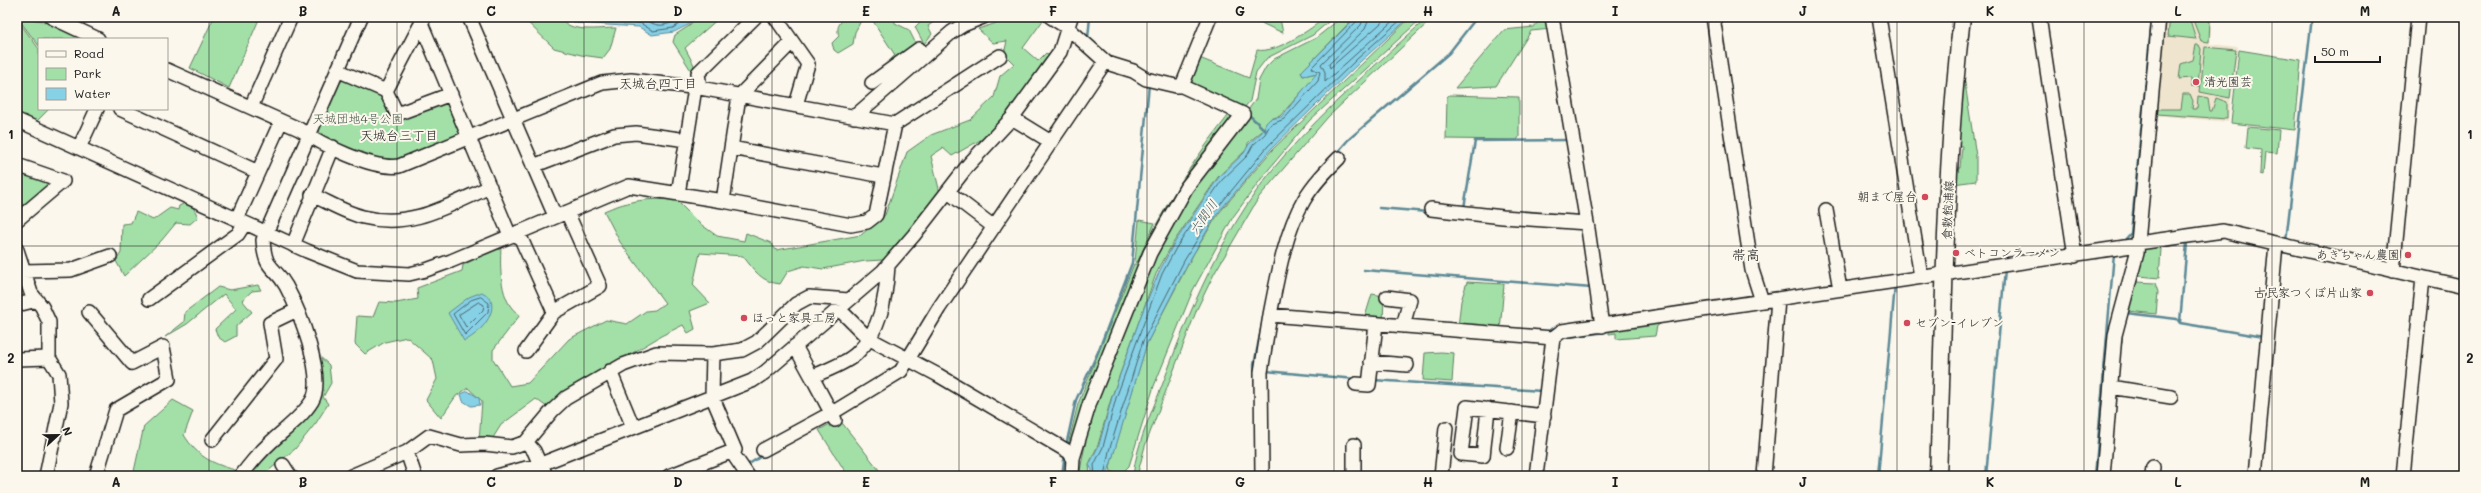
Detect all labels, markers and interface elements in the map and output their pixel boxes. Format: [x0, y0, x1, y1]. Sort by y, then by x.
text: A [111, 2, 121, 19]
text: B [299, 2, 308, 19]
text: C [486, 2, 496, 19]
text: D [673, 2, 683, 19]
text: E [862, 2, 870, 19]
text: F [1049, 2, 1057, 19]
text: G [1235, 2, 1245, 19]
text: H [1423, 2, 1433, 19]
text: I [1612, 2, 1619, 19]
text: J [1799, 2, 1807, 19]
text: K [1986, 2, 1995, 19]
text: L [2174, 2, 2182, 19]
text: M [2360, 2, 2370, 19]
legend [38, 38, 168, 110]
scale bar [2315, 38, 2380, 64]
text: 50 m [2321, 43, 2349, 59]
text: Road [74, 45, 104, 61]
text: Park [74, 65, 101, 81]
place label: 清光園芸 [2204, 73, 2252, 89]
district label: 天城台四丁目 [619, 74, 697, 91]
marker: 清光園芸 [2191, 77, 2201, 87]
text: Water [74, 85, 111, 101]
park label: 天城団地4号公園 [312, 110, 404, 126]
text: 1 [8, 125, 14, 142]
text: 1 [2467, 125, 2473, 142]
district label: 天城台三丁目 [360, 126, 438, 143]
street label: 倉敷飽浦線 [1938, 180, 1956, 240]
place label: 朝まで屋台 [1857, 188, 1917, 204]
marker: 朝まで屋台 [1920, 192, 1930, 202]
water label: 六間川 [1184, 196, 1221, 238]
place label: ベトコンラーメン [1964, 244, 2060, 260]
district label: 帯高 [1732, 245, 1760, 264]
place label: あきちゃん農園 [2316, 246, 2400, 262]
marker: ベトコンラーメン [1951, 248, 1961, 258]
marker: あきちゃん農園 [2403, 250, 2413, 260]
place label: 古民家つくぼ片山家 [2254, 284, 2362, 300]
marker: 古民家つくぼ片山家 [2365, 288, 2375, 298]
place label: ほっと家具工房 [752, 309, 836, 325]
marker: ほっと家具工房 [739, 313, 749, 323]
place label: セブン-イレブン [1915, 314, 2004, 330]
marker: セブン-イレブン [1902, 318, 1912, 328]
text: 2 [7, 349, 15, 366]
text: 2 [2466, 349, 2474, 366]
north arrow [38, 415, 78, 455]
text: N [59, 424, 76, 438]
text: A [111, 473, 121, 490]
text: B [299, 473, 308, 490]
text: C [486, 473, 496, 490]
text: D [673, 473, 683, 490]
text: E [862, 473, 870, 490]
text: F [1049, 473, 1057, 490]
text: G [1235, 473, 1245, 490]
text: H [1423, 473, 1433, 490]
text: I [1612, 473, 1619, 490]
text: J [1799, 473, 1807, 490]
text: K [1986, 473, 1995, 490]
text: L [2174, 473, 2182, 490]
text: M [2360, 473, 2370, 490]

